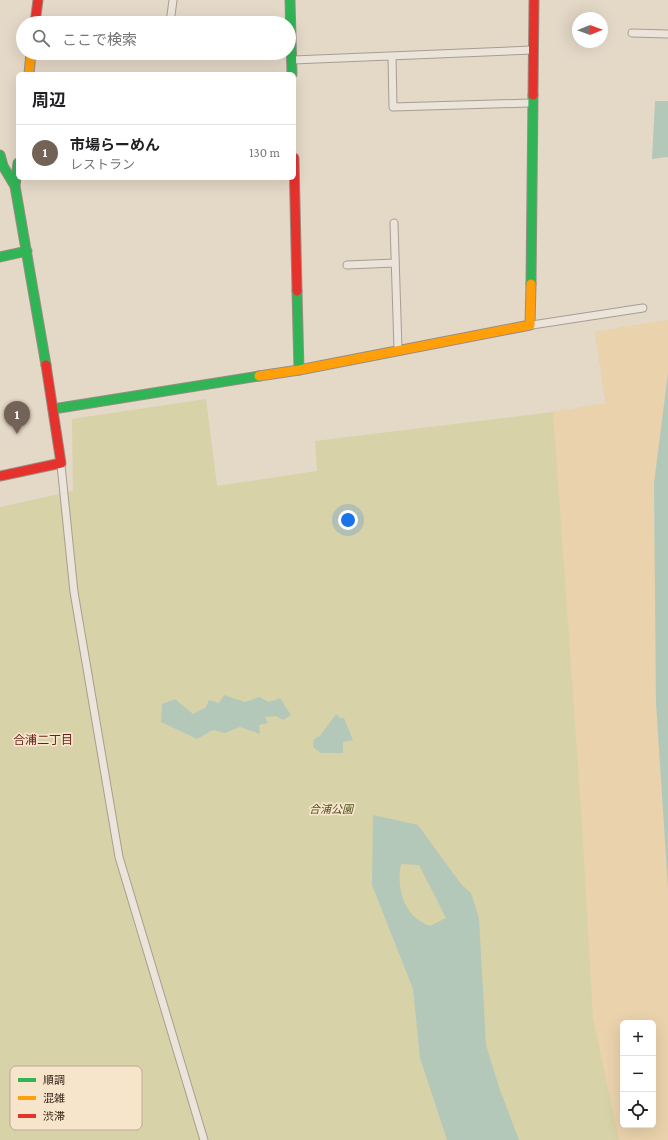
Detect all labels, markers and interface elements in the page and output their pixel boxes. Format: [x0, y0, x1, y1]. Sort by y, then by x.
north arrow [572, 12, 608, 48]
search box [16, 16, 296, 60]
icon: search [30, 27, 52, 49]
text: ここで検索 [62, 32, 137, 48]
text: 周辺 [32, 91, 66, 110]
text: 市場らーめん [70, 137, 160, 153]
text: 1 [43, 145, 47, 160]
text: 130 m [249, 145, 280, 160]
text: レストラン [70, 157, 135, 172]
pin: 1 [4, 401, 30, 434]
your location [338, 510, 358, 530]
district label: 合浦二丁目 [13, 733, 73, 747]
park label: 合浦公園 [309, 803, 355, 815]
map controls [620, 1020, 656, 1128]
button: + [620, 1020, 656, 1056]
button: − [620, 1056, 656, 1092]
legend [10, 1066, 142, 1130]
text: 順調 [43, 1074, 65, 1086]
text: 混雑 [43, 1092, 65, 1104]
button: locate [620, 1092, 656, 1128]
text: 渋滞 [43, 1110, 65, 1122]

